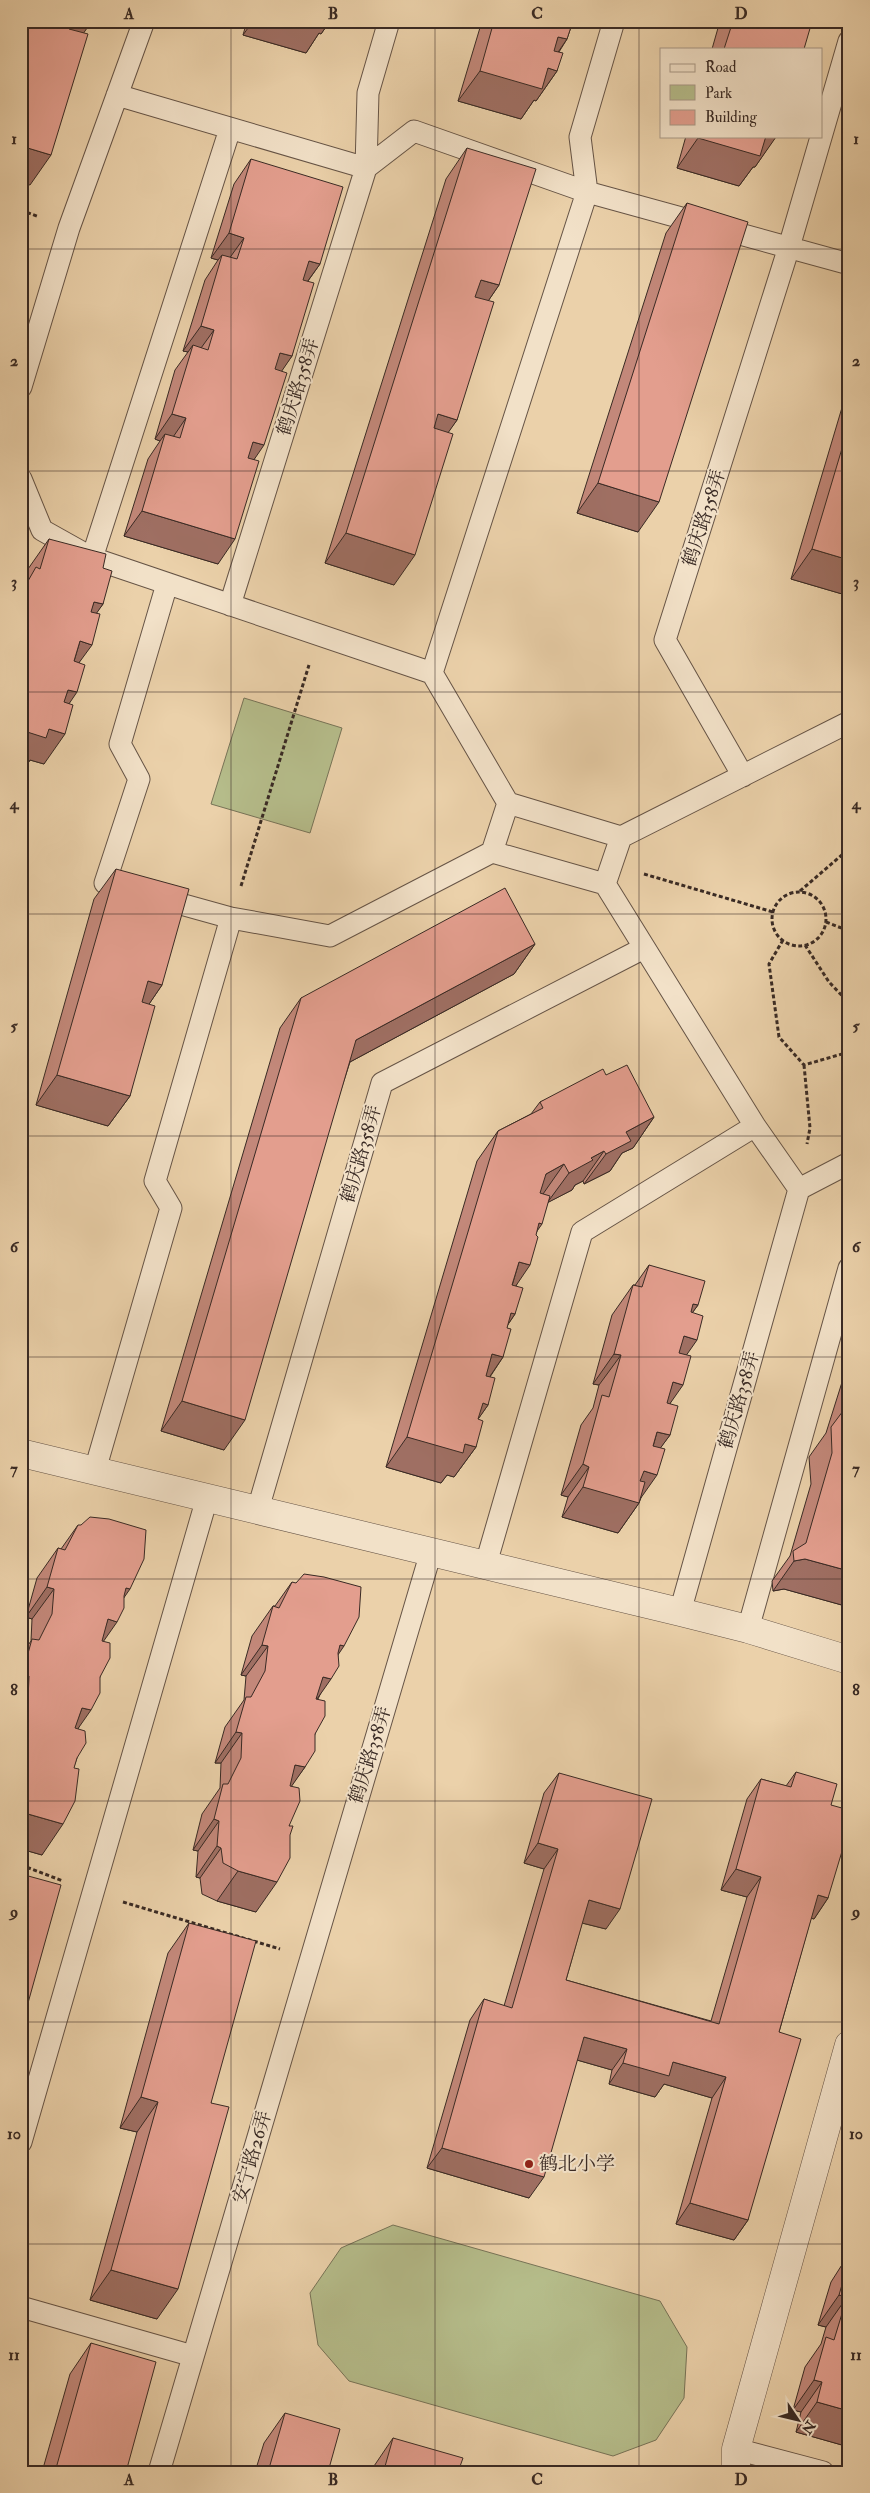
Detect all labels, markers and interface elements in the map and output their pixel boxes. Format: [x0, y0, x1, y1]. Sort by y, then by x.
text: A [123, 4, 135, 24]
text: B [328, 4, 338, 24]
text: C [531, 4, 543, 24]
text: D [734, 4, 748, 24]
legend [660, 48, 822, 138]
text: Road [705, 58, 737, 77]
text: Park [705, 84, 732, 103]
text: Building [705, 108, 757, 127]
text: 1 [11, 129, 17, 149]
text: 1 [853, 129, 859, 149]
street label: 鹤庆路358弄 [272, 335, 324, 439]
text: 2 [10, 351, 18, 371]
text: 2 [852, 351, 860, 371]
street label: 鹤庆路358弄 [677, 466, 731, 570]
text: 3 [11, 572, 17, 592]
text: 3 [853, 572, 859, 592]
text: 4 [9, 794, 20, 814]
text: 4 [851, 794, 862, 814]
text: 5 [10, 1016, 18, 1036]
text: 5 [852, 1016, 860, 1036]
street label: 鹤庆路358弄 [336, 1102, 386, 1206]
text: 6 [10, 1237, 20, 1257]
text: 6 [852, 1237, 862, 1257]
street label: 鹤庆路358弄 [714, 1348, 764, 1452]
text: 7 [10, 1459, 18, 1479]
text: 7 [852, 1459, 860, 1479]
text: 8 [10, 1680, 18, 1700]
text: 8 [852, 1680, 860, 1700]
street label: 鹤庆路358弄 [344, 1703, 396, 1807]
text: 9 [8, 1902, 18, 1922]
text: 9 [850, 1902, 860, 1922]
street label: 安宁路26弄 [227, 2108, 277, 2206]
text: 10 [7, 2124, 21, 2144]
text: 10 [849, 2124, 863, 2144]
place label: 鹤北小学 [539, 2152, 615, 2176]
marker: 鹤北小学 [523, 2158, 535, 2170]
text: 11 [8, 2345, 20, 2365]
text: 11 [850, 2345, 862, 2365]
north arrow [772, 2396, 822, 2446]
text: N [797, 2416, 819, 2438]
text: A [123, 2470, 135, 2490]
text: B [328, 2470, 338, 2490]
text: C [531, 2470, 543, 2490]
text: D [734, 2470, 748, 2490]

